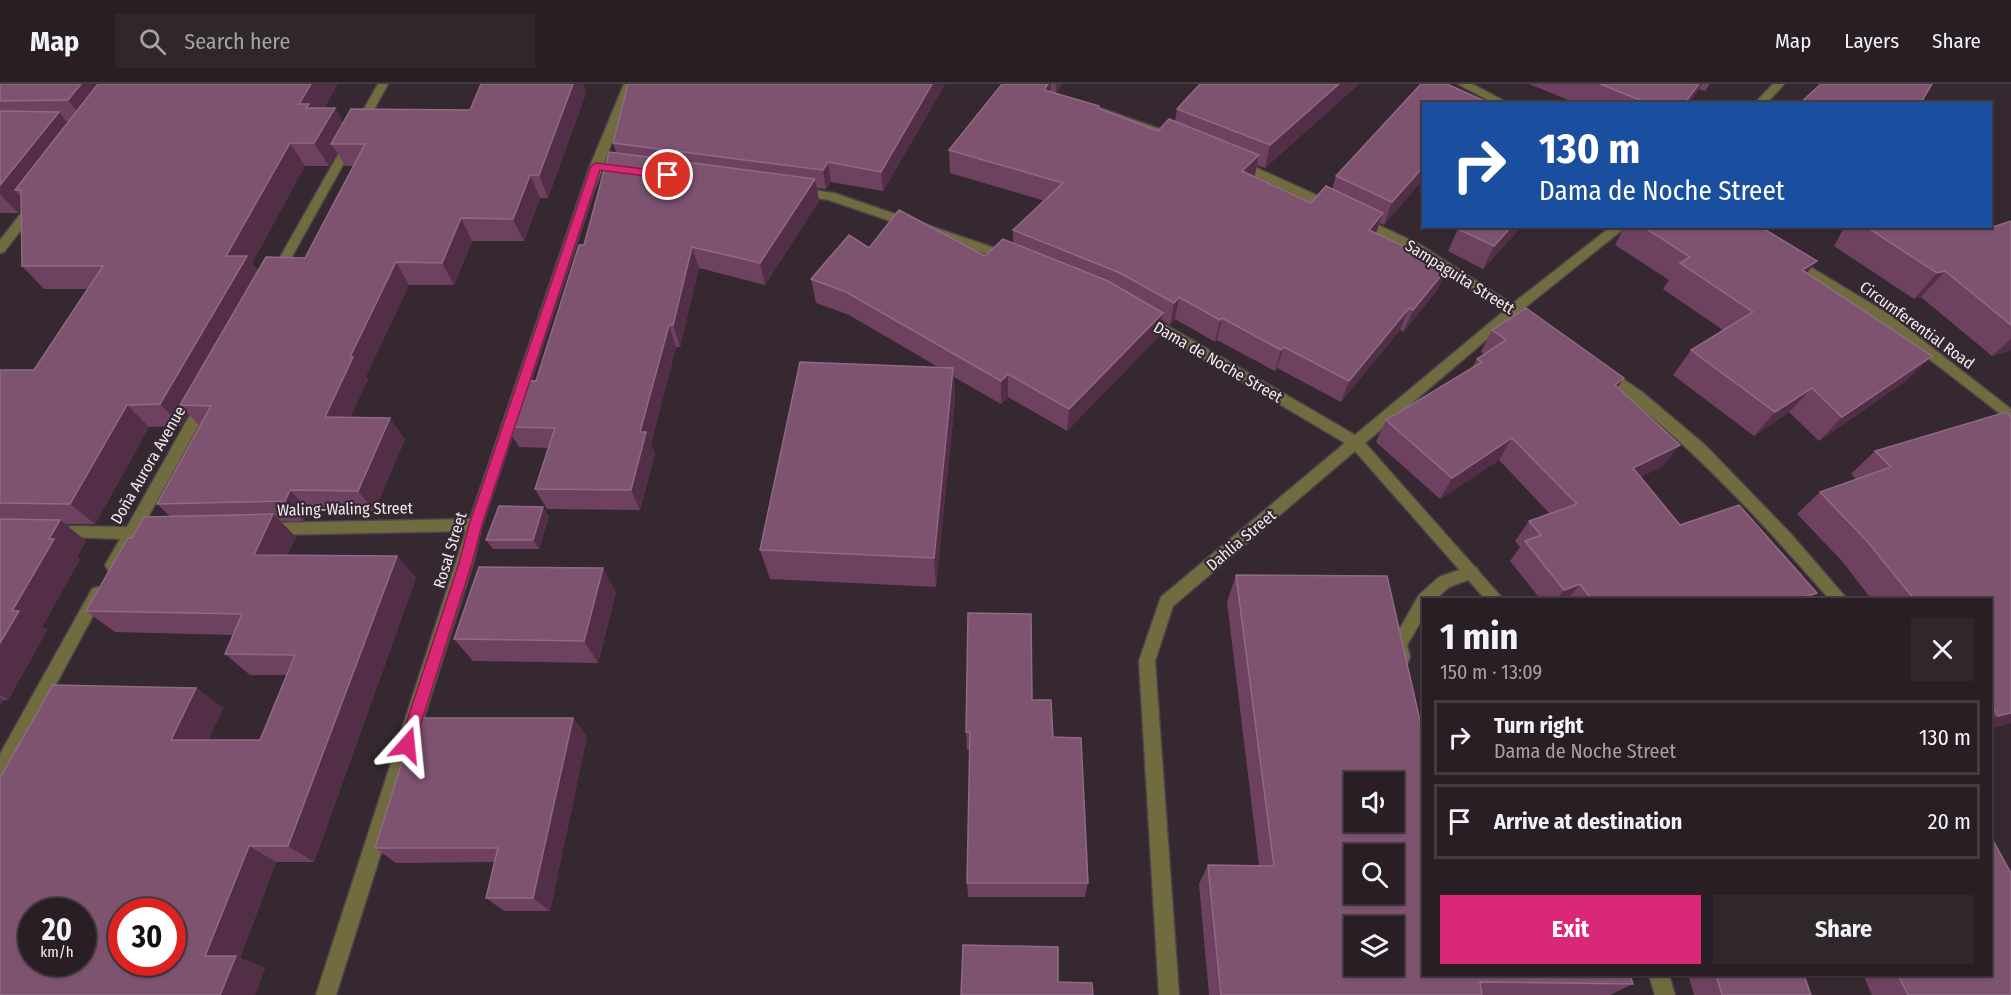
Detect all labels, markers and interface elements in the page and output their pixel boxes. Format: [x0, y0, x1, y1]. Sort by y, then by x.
search box [115, 14, 535, 68]
text: Map [30, 25, 79, 58]
icon: search [136, 25, 169, 58]
text: Search here [184, 28, 290, 55]
text: Map [1775, 28, 1811, 54]
text: Layers [1844, 28, 1899, 54]
text: Share [1932, 28, 1981, 54]
text: 130 m [1539, 124, 1640, 174]
icon: right [1440, 126, 1518, 204]
pin [642, 149, 693, 200]
icon: arrive [651, 158, 684, 191]
text: Dama de Noche Street [1539, 175, 1785, 207]
street label: Sampaguita Streett [1402, 236, 1519, 319]
street label: Circumferential Road [1856, 277, 1978, 373]
street label: Dama de Noche Street [1150, 317, 1286, 407]
street label: Doña Aurora Avenue [107, 403, 189, 527]
street label: Waling-Waling Street [277, 498, 414, 520]
street label: Dahlia Street [1202, 505, 1280, 574]
street label: Rosal Street [429, 509, 471, 590]
text: 1 min [1440, 615, 1518, 659]
button: close [1911, 618, 1974, 681]
text: 150 m · 13:09 [1440, 660, 1542, 684]
text: Turn right [1494, 712, 1583, 739]
position arrow [375, 713, 439, 777]
icon: right [1443, 721, 1476, 754]
text: 130 m [1919, 724, 1971, 751]
text: Dama de Noche Street [1494, 739, 1676, 763]
map controls [1344, 772, 1404, 976]
button: sound [1344, 772, 1404, 832]
icon: arrive [1443, 805, 1476, 838]
text: Arrive at destination [1494, 808, 1682, 835]
text: 20 m [1928, 808, 1971, 835]
button: search [1344, 844, 1404, 904]
button: Exit [1440, 895, 1701, 964]
button: Share [1713, 895, 1974, 964]
speed limit sign: 30 [108, 898, 186, 976]
text: 20 [42, 912, 72, 948]
button: layers [1344, 916, 1404, 976]
text: km/h [40, 943, 74, 961]

